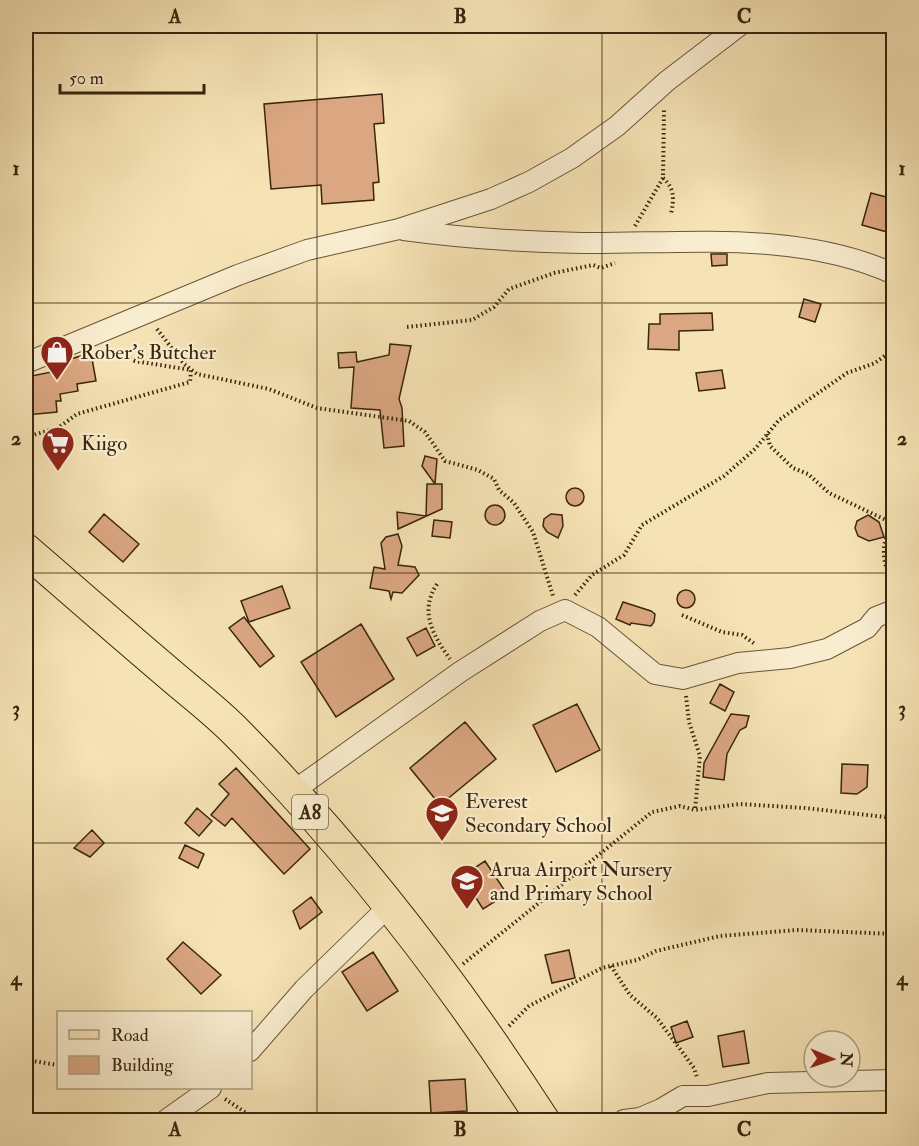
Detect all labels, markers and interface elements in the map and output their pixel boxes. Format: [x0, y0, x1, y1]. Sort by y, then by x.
text: A [168, 4, 182, 29]
text: B [453, 4, 467, 29]
text: C [737, 4, 751, 29]
scale bar [60, 57, 204, 95]
text: 50 m [69, 67, 104, 90]
text: 1 [12, 156, 20, 181]
text: 1 [898, 156, 906, 181]
shop icon: Rober's Butcher [39, 334, 75, 381]
place label: Rober's Butcher [80, 339, 216, 366]
supermarket icon: Kiigo [40, 425, 76, 472]
text: 2 [11, 426, 21, 451]
text: 2 [897, 426, 907, 451]
place label: Kiigo [81, 430, 127, 457]
text: 3 [12, 696, 20, 721]
text: 3 [898, 696, 906, 721]
place label: Everest Secondary School [465, 788, 612, 839]
road number: A8 [292, 795, 328, 829]
school or university icon: Everest Secondary School [424, 795, 460, 842]
place label: Arua Airport Nursery and Primary School [489, 856, 672, 907]
school or university icon: Arua Airport Nursery and Primary School [449, 863, 485, 910]
text: 4 [10, 966, 23, 991]
text: 4 [896, 966, 909, 991]
legend [57, 1011, 252, 1089]
text: Road [111, 1024, 149, 1047]
north arrow [802, 1029, 862, 1089]
text: N [836, 1051, 856, 1068]
text: Building [111, 1054, 174, 1077]
text: A [168, 1117, 182, 1142]
text: B [453, 1117, 467, 1142]
text: C [737, 1117, 751, 1142]

